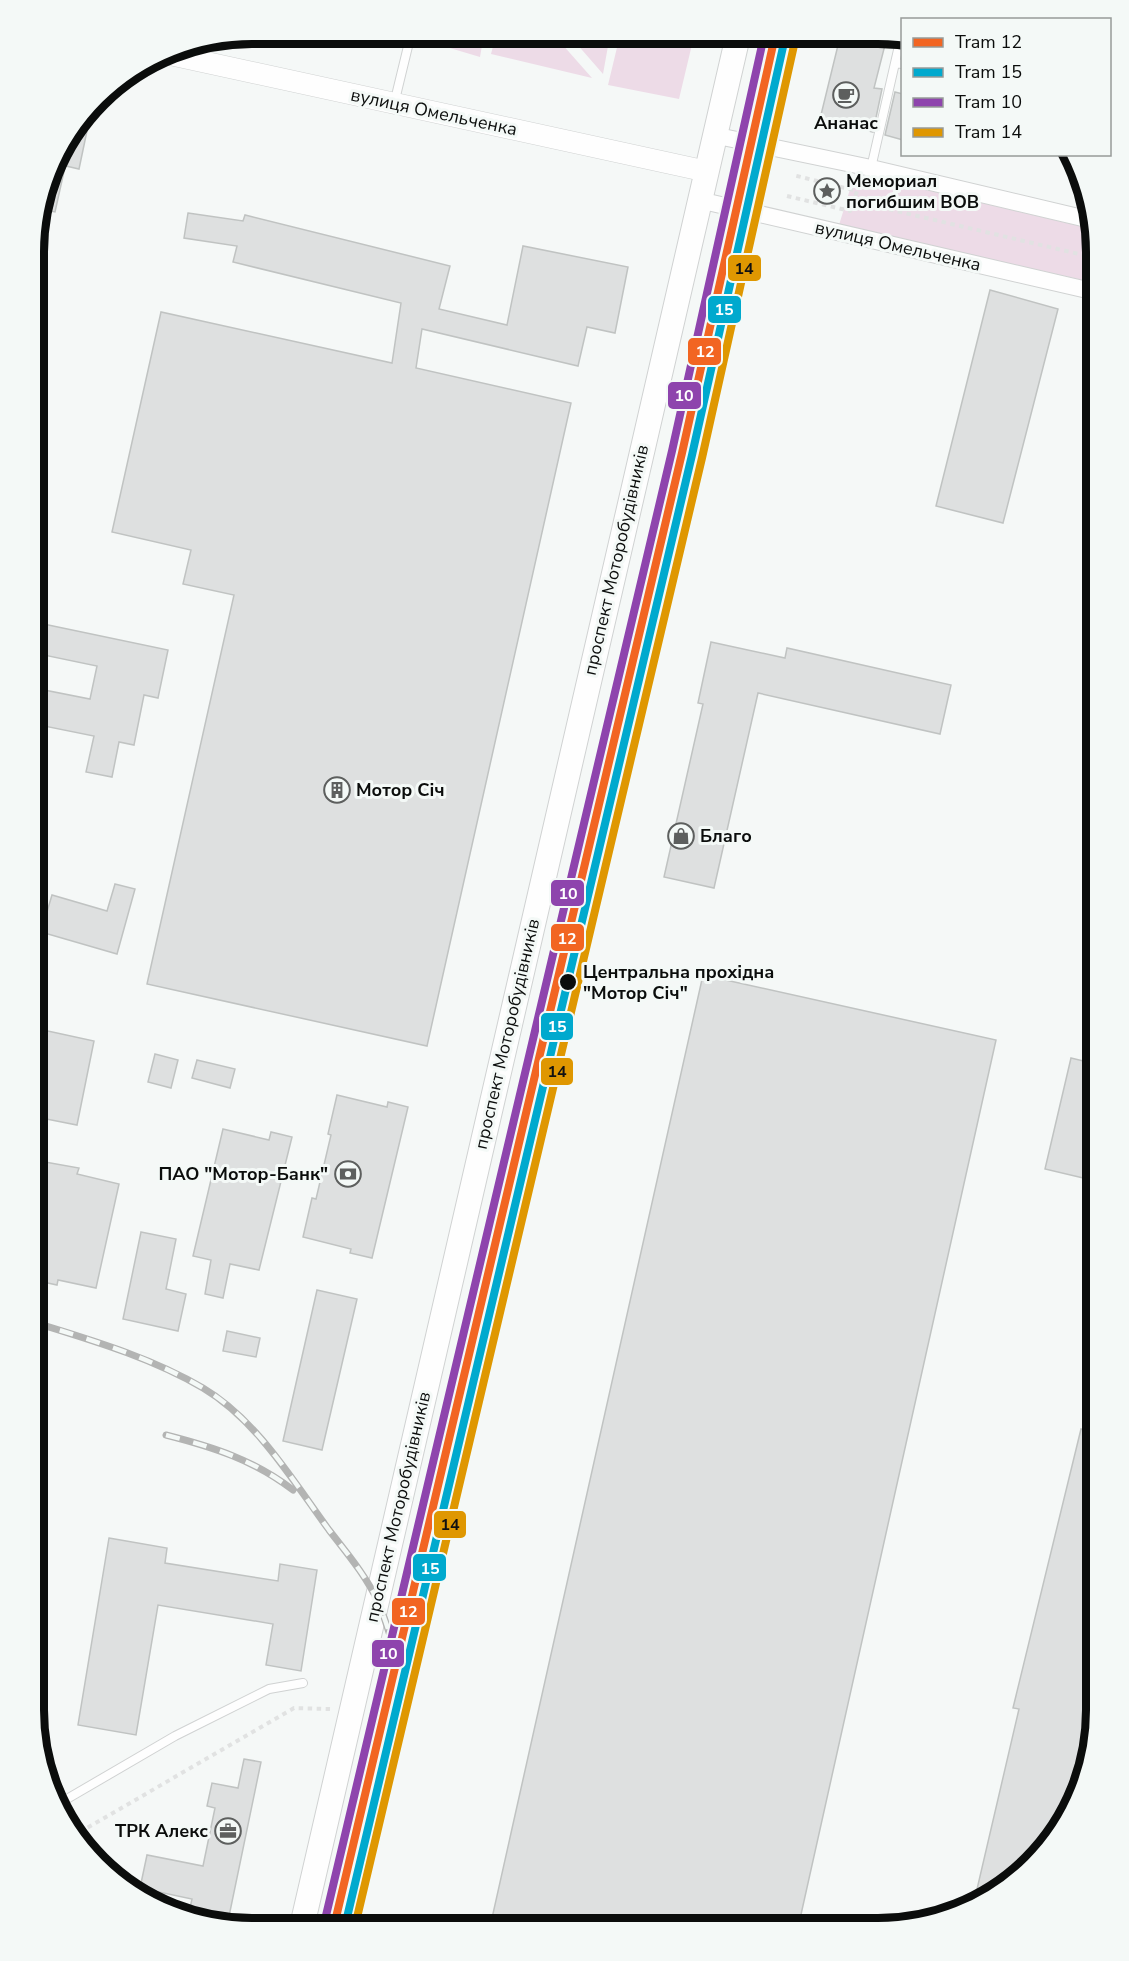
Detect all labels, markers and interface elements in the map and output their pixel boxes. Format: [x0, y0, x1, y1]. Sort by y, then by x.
legend [901, 18, 1111, 156]
text: Tram 12 [955, 30, 1022, 54]
text: Tram 15 [955, 60, 1022, 84]
cafe icon: Ананас [831, 80, 861, 110]
street label: вулиця Омельченка [349, 83, 519, 141]
text: Tram 10 [955, 90, 1022, 114]
place label: Ананас [814, 111, 878, 135]
text: Tram 14 [955, 120, 1022, 144]
place label: Мемориал погибшим ВОВ [846, 169, 979, 214]
place icon: Мемориал погибшим ВОВ [812, 176, 842, 206]
street label: вулиця Омельченка [813, 215, 983, 277]
line badge: 14 [727, 254, 762, 282]
text: 14 [734, 258, 754, 280]
line badge: 15 [707, 295, 742, 324]
text: 15 [714, 299, 734, 321]
line badge: 12 [687, 337, 722, 366]
text: 12 [695, 341, 715, 363]
line badge: 10 [667, 381, 702, 410]
text: 10 [674, 385, 694, 407]
street label: проспект Моторобудівників [578, 442, 654, 678]
building icon: Мотор Січ [322, 775, 352, 805]
place label: Мотор Січ [356, 778, 445, 802]
shop icon: Благо [666, 821, 696, 851]
place label: Благо [700, 824, 752, 848]
line badge: 10 [550, 879, 585, 907]
text: 10 [558, 883, 578, 905]
street label: проспект Моторобудівників [469, 916, 545, 1152]
line badge: 12 [550, 923, 585, 952]
text: 12 [557, 928, 577, 950]
place label: Центральна прохідна "Мотор Січ" [583, 960, 774, 1005]
marker: Центральна прохідна "Мотор Січ" [558, 972, 578, 992]
line badge: 15 [540, 1012, 574, 1041]
text: 15 [547, 1016, 567, 1038]
line badge: 14 [540, 1057, 574, 1086]
text: 14 [547, 1061, 567, 1083]
bank icon: ПАО "Мотор-Банк" [333, 1159, 363, 1189]
place label: ПАО "Мотор-Банк" [158, 1162, 328, 1186]
street label: проспект Моторобудівників [360, 1389, 436, 1625]
line badge: 14 [433, 1510, 467, 1539]
text: 14 [440, 1514, 460, 1536]
line badge: 15 [412, 1553, 447, 1582]
text: 15 [420, 1558, 440, 1580]
line badge: 12 [391, 1597, 426, 1626]
text: 12 [398, 1601, 418, 1623]
line badge: 10 [371, 1639, 405, 1668]
text: 10 [378, 1643, 398, 1665]
office icon: ТРК Алекс [213, 1816, 243, 1846]
place label: ТРК Алекс [115, 1819, 208, 1843]

